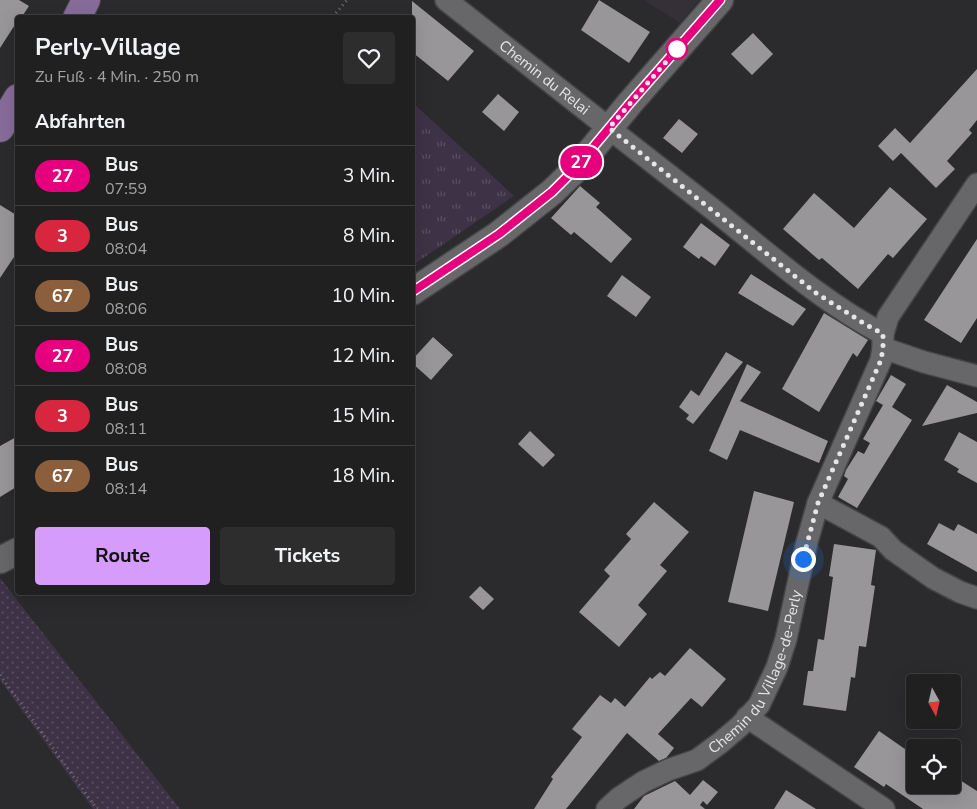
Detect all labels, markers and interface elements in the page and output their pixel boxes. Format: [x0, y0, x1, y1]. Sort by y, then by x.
text: Perly-Village [35, 31, 180, 63]
button: heart [343, 32, 395, 84]
street label: Chemin du Relai [495, 36, 594, 119]
unlabelled marker [666, 38, 688, 60]
text: Zu Fuß · 4 Min. · 250 m [35, 66, 199, 88]
text: Abfahrten [35, 109, 125, 135]
line badge: 27 [558, 146, 604, 178]
text: 27 [570, 150, 592, 174]
text: Bus [105, 152, 138, 178]
text: 3 Min. [343, 163, 395, 189]
text: 27 [52, 164, 73, 188]
text: 07:59 [105, 178, 147, 200]
text: Bus [105, 212, 138, 238]
text: 8 Min. [343, 223, 395, 249]
text: 3 [57, 224, 68, 248]
text: 08:04 [105, 238, 147, 260]
text: Bus [105, 272, 138, 298]
text: 10 Min. [332, 283, 395, 309]
text: 67 [52, 284, 73, 308]
text: 08:06 [105, 298, 147, 320]
text: Bus [105, 332, 138, 358]
text: 12 Min. [332, 343, 395, 369]
text: 27 [52, 344, 73, 368]
text: 08:08 [105, 358, 147, 380]
text: Bus [105, 392, 138, 418]
text: 15 Min. [332, 403, 395, 429]
text: 3 [57, 404, 68, 428]
text: 08:11 [105, 418, 147, 440]
text: Bus [105, 452, 138, 478]
text: 18 Min. [332, 463, 395, 489]
text: 67 [52, 464, 73, 488]
text: 08:14 [105, 478, 147, 500]
button: Route [35, 527, 210, 585]
button: Tickets [220, 527, 395, 585]
your location [791, 547, 816, 572]
street label: Chemin du Village-de-Perly [704, 588, 806, 758]
north arrow [906, 674, 961, 729]
map controls [906, 674, 961, 794]
button: locate [906, 739, 961, 794]

